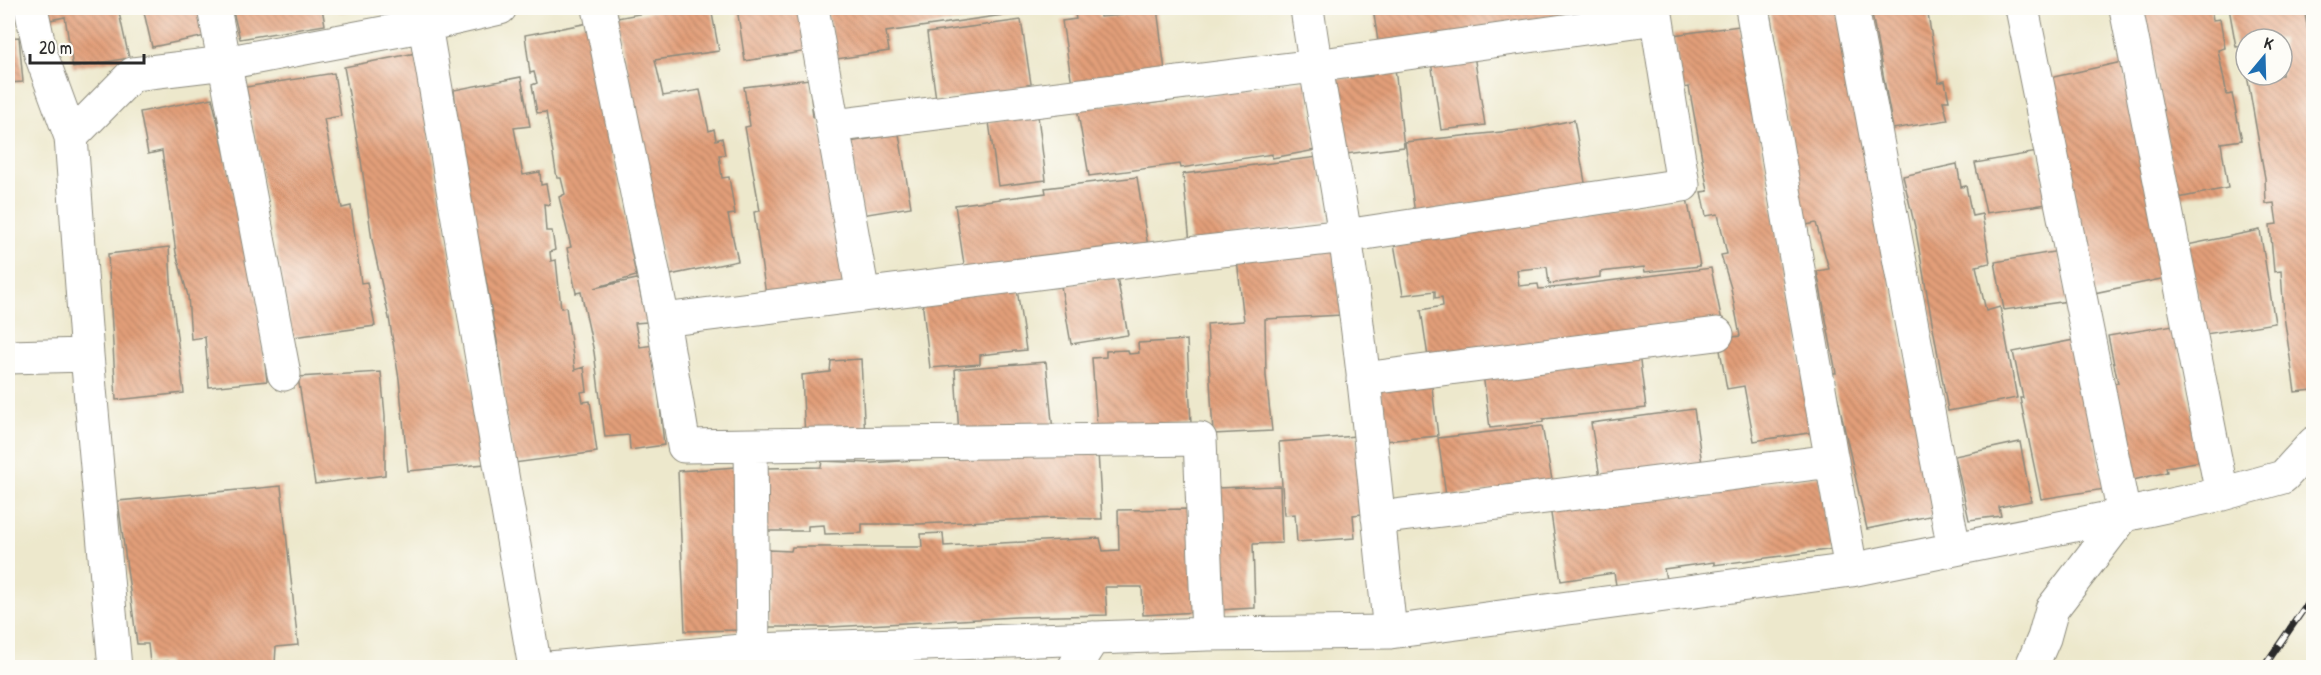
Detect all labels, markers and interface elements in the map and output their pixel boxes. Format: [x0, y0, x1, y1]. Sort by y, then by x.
scale bar [30, 27, 144, 65]
north arrow [2234, 27, 2294, 87]
text: K [2261, 31, 2277, 55]
text: 20 m [39, 35, 72, 60]

